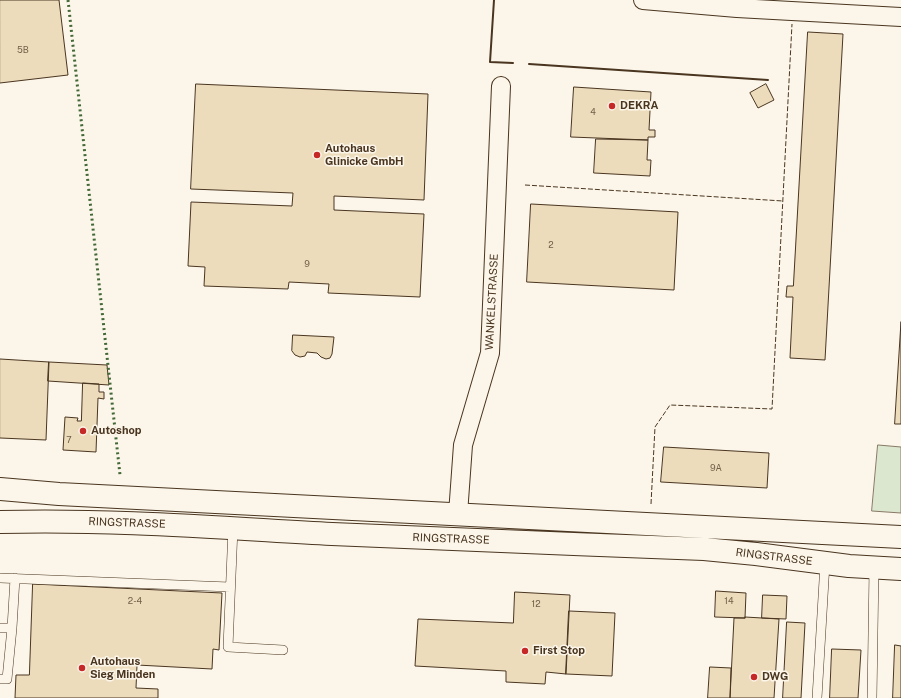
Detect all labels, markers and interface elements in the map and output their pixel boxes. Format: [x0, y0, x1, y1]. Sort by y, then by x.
house number: 5B [17, 45, 29, 55]
place label: DEKRA [620, 99, 659, 113]
marker: DEKRA [607, 101, 617, 111]
house number: 4 [590, 107, 596, 117]
place label: Autohaus Glinicke GmbH [325, 142, 403, 168]
marker: Autohaus Glinicke GmbH [312, 150, 322, 160]
house number: 2 [548, 240, 554, 250]
street label: WANKELSTRASSE [483, 253, 501, 351]
house number: 9 [304, 259, 310, 269]
place label: Autoshop [91, 424, 141, 438]
marker: Autoshop [78, 426, 88, 436]
house number: 7 [66, 435, 72, 445]
house number: 9A [710, 463, 722, 473]
street label: RINGSTRASSE [88, 515, 166, 531]
street label: RINGSTRASSE [412, 531, 490, 547]
street label: RINGSTRASSE [735, 546, 813, 568]
house number: 2-4 [128, 596, 142, 606]
house number: 14 [724, 596, 734, 606]
house number: 12 [531, 599, 541, 609]
place label: First Stop [533, 644, 585, 658]
marker: First Stop [520, 646, 530, 656]
place label: Autohaus Sieg Minden [90, 655, 155, 681]
marker: Autohaus Sieg Minden [77, 663, 87, 673]
place label: DWG [762, 670, 788, 684]
marker: DWG [749, 672, 759, 682]

